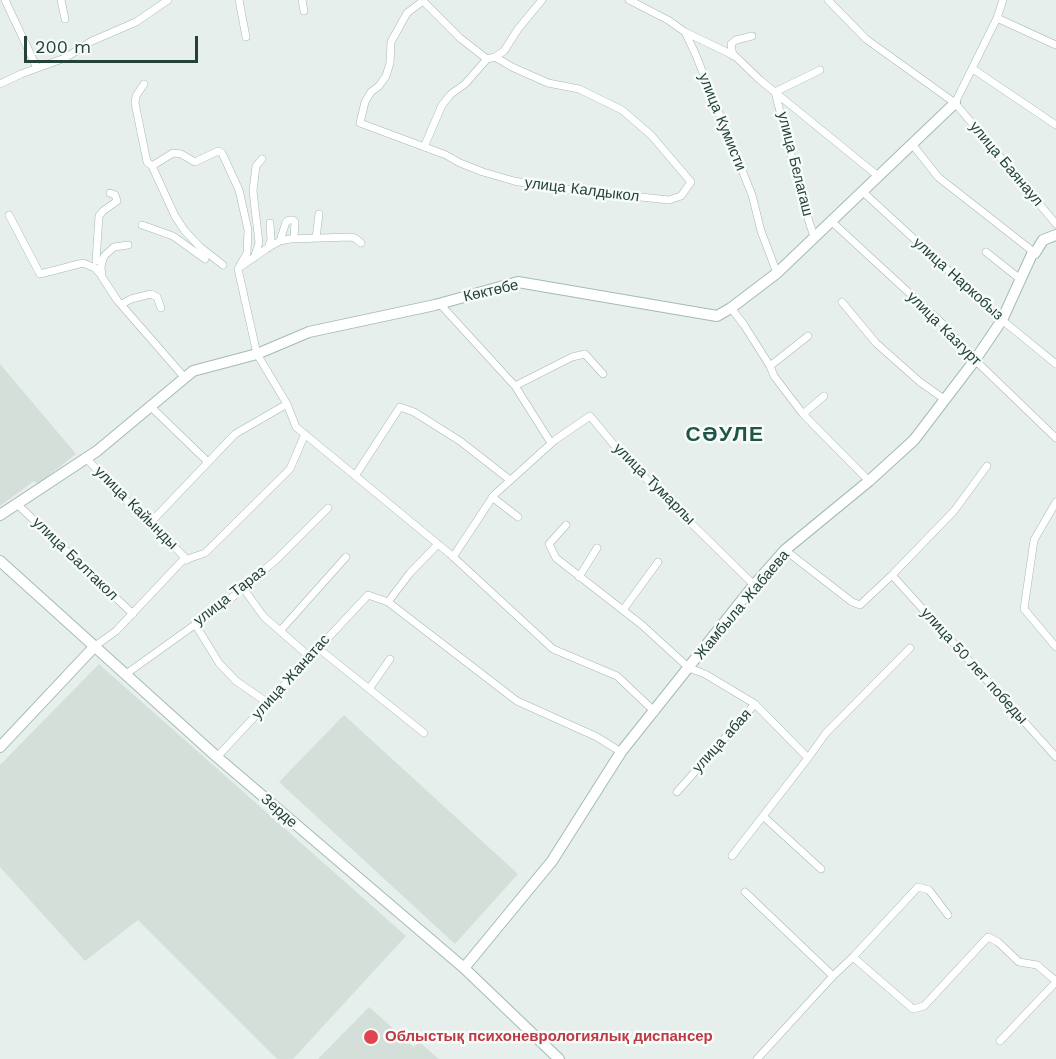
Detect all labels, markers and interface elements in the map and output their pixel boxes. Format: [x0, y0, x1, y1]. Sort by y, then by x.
scale bar [27, 24, 201, 62]
text: 200 m [35, 36, 91, 57]
street label: улица Кумисти [694, 70, 750, 174]
street label: улица Белагаш [773, 110, 817, 218]
street label: улица Баянаул [965, 118, 1047, 210]
street label: улица Калдыкол [524, 174, 640, 206]
street label: улица Наркобыз [909, 234, 1007, 324]
street label: Көктөбе [462, 276, 520, 306]
street label: улица Казгурт [903, 288, 985, 370]
district label: СӘУЛЕ [686, 422, 764, 448]
street label: улица Тумарлы [609, 439, 699, 529]
street label: улица Кайынды [91, 463, 181, 553]
street label: улица Балтакол [29, 514, 121, 604]
street label: Жамбыла Жабаева [691, 547, 793, 663]
street label: улица Тараз [190, 562, 270, 630]
street label: улица 50 лет победы [917, 604, 1031, 728]
street label: улица Жанатас [248, 631, 334, 723]
street label: улица абая [689, 705, 755, 777]
street label: Зерде [257, 790, 301, 832]
marker: Облыстық психоневрологиялық диспансер [362, 1028, 380, 1046]
place label: Облыстық психоневрологиялық диспансер [385, 1028, 713, 1046]

